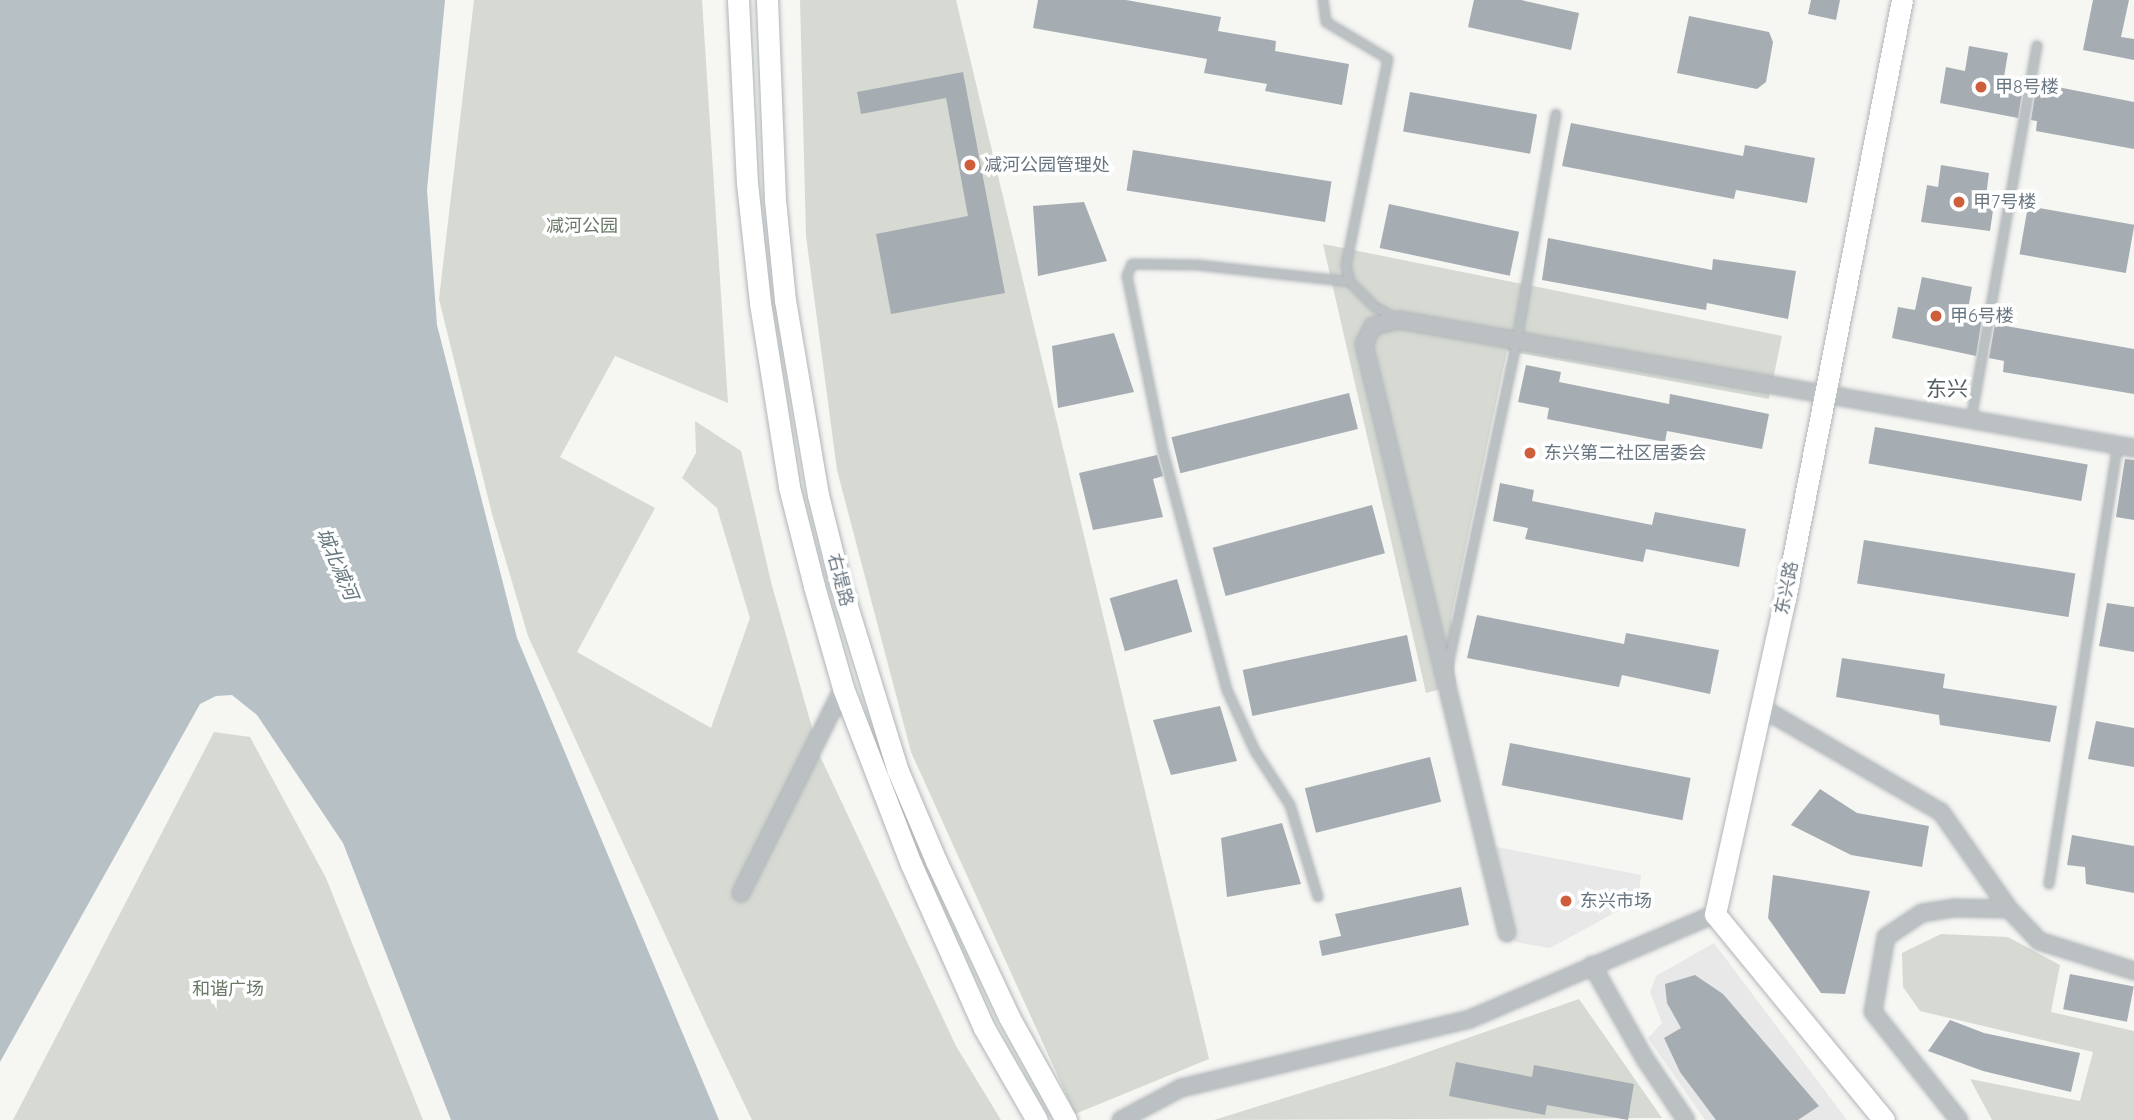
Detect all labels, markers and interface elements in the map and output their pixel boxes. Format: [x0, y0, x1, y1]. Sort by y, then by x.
place label: 甲8号楼 [1995, 76, 2059, 98]
marker: 甲8号楼 [1973, 79, 1989, 95]
place label: 减河公园管理处 [984, 154, 1110, 176]
marker: 减河公园管理处 [962, 157, 978, 173]
place label: 甲7号楼 [1973, 191, 2036, 213]
marker: 甲7号楼 [1951, 194, 1967, 210]
park label: 减河公园 [546, 215, 618, 237]
place label: 甲6号楼 [1950, 305, 2014, 327]
marker: 甲6号楼 [1928, 308, 1944, 324]
district label: 东兴 [1926, 375, 1968, 401]
place label: 东兴第二社区居委会 [1544, 442, 1706, 464]
marker: 东兴第二社区居委会 [1522, 445, 1538, 461]
water label: 城北减河 [312, 525, 362, 603]
street label: 右堤路 [823, 551, 857, 609]
street label: 东兴路 [1771, 559, 1803, 617]
place label: 东兴市场 [1580, 890, 1652, 912]
marker: 东兴市场 [1558, 893, 1574, 909]
park label: 和谐广场 [192, 978, 264, 1000]

